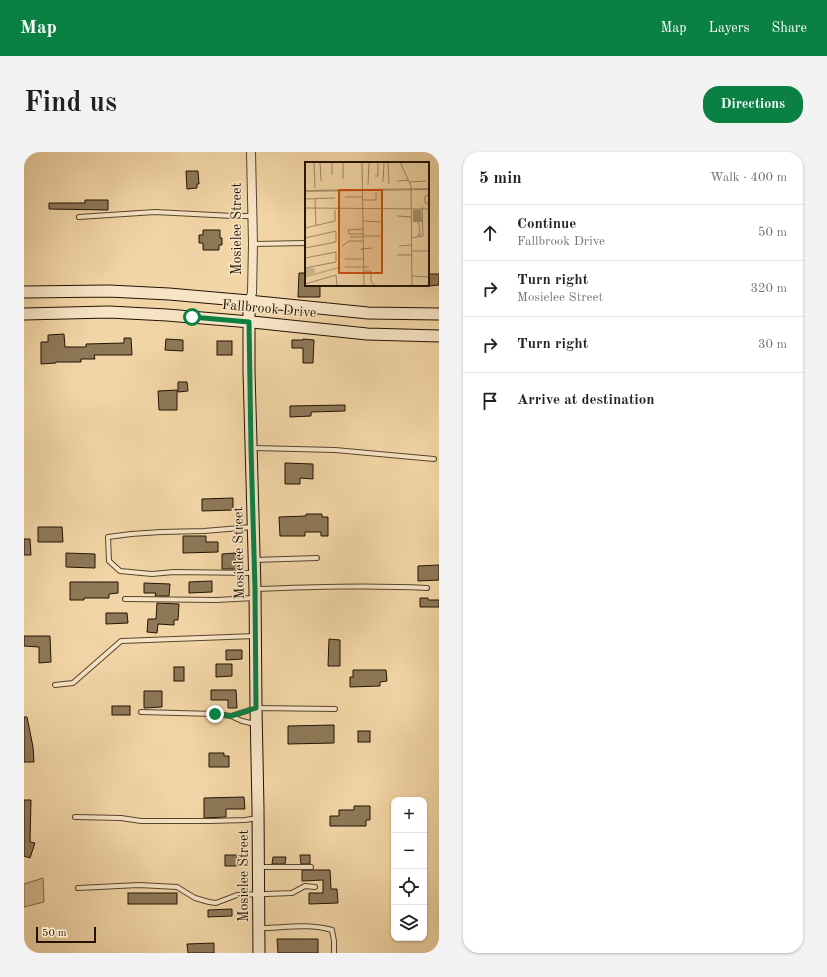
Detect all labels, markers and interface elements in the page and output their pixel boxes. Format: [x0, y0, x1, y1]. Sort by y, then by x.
text: Map [20, 19, 57, 38]
text: Map [661, 21, 687, 35]
text: Layers [709, 21, 750, 35]
text: Share [772, 21, 807, 35]
button: Directions [703, 86, 803, 123]
text: Find us [24, 90, 117, 118]
inset map [305, 162, 429, 286]
text: 5 min [479, 170, 522, 187]
text: Walk · 400 m [710, 171, 787, 184]
street label: Mosielee Street [230, 183, 244, 275]
text: Continue [517, 217, 576, 232]
icon: ahead [479, 222, 501, 244]
text: 50 m [758, 226, 787, 239]
text: Fallbrook Drive [517, 235, 605, 248]
text: Turn right [517, 273, 588, 288]
icon: right [479, 278, 501, 300]
text: 320 m [750, 282, 787, 295]
text: Mosielee Street [517, 291, 603, 304]
street label: Fallbrook Drive [221, 298, 317, 320]
route start [183, 308, 201, 326]
icon: right [479, 334, 501, 356]
text: Turn right [517, 337, 588, 352]
text: 30 m [758, 338, 787, 351]
icon: arrive [479, 390, 501, 412]
text: Arrive at destination [517, 393, 655, 408]
street label: Mosielee Street [231, 506, 247, 599]
route end [206, 705, 224, 723]
map controls [391, 797, 427, 941]
button: + [391, 797, 427, 833]
street label: Mosielee Street [237, 830, 251, 922]
button: − [391, 833, 427, 869]
button: locate [391, 869, 427, 905]
button: layers [391, 905, 427, 941]
scale bar [36, 925, 96, 944]
text: 50 m [42, 928, 67, 939]

